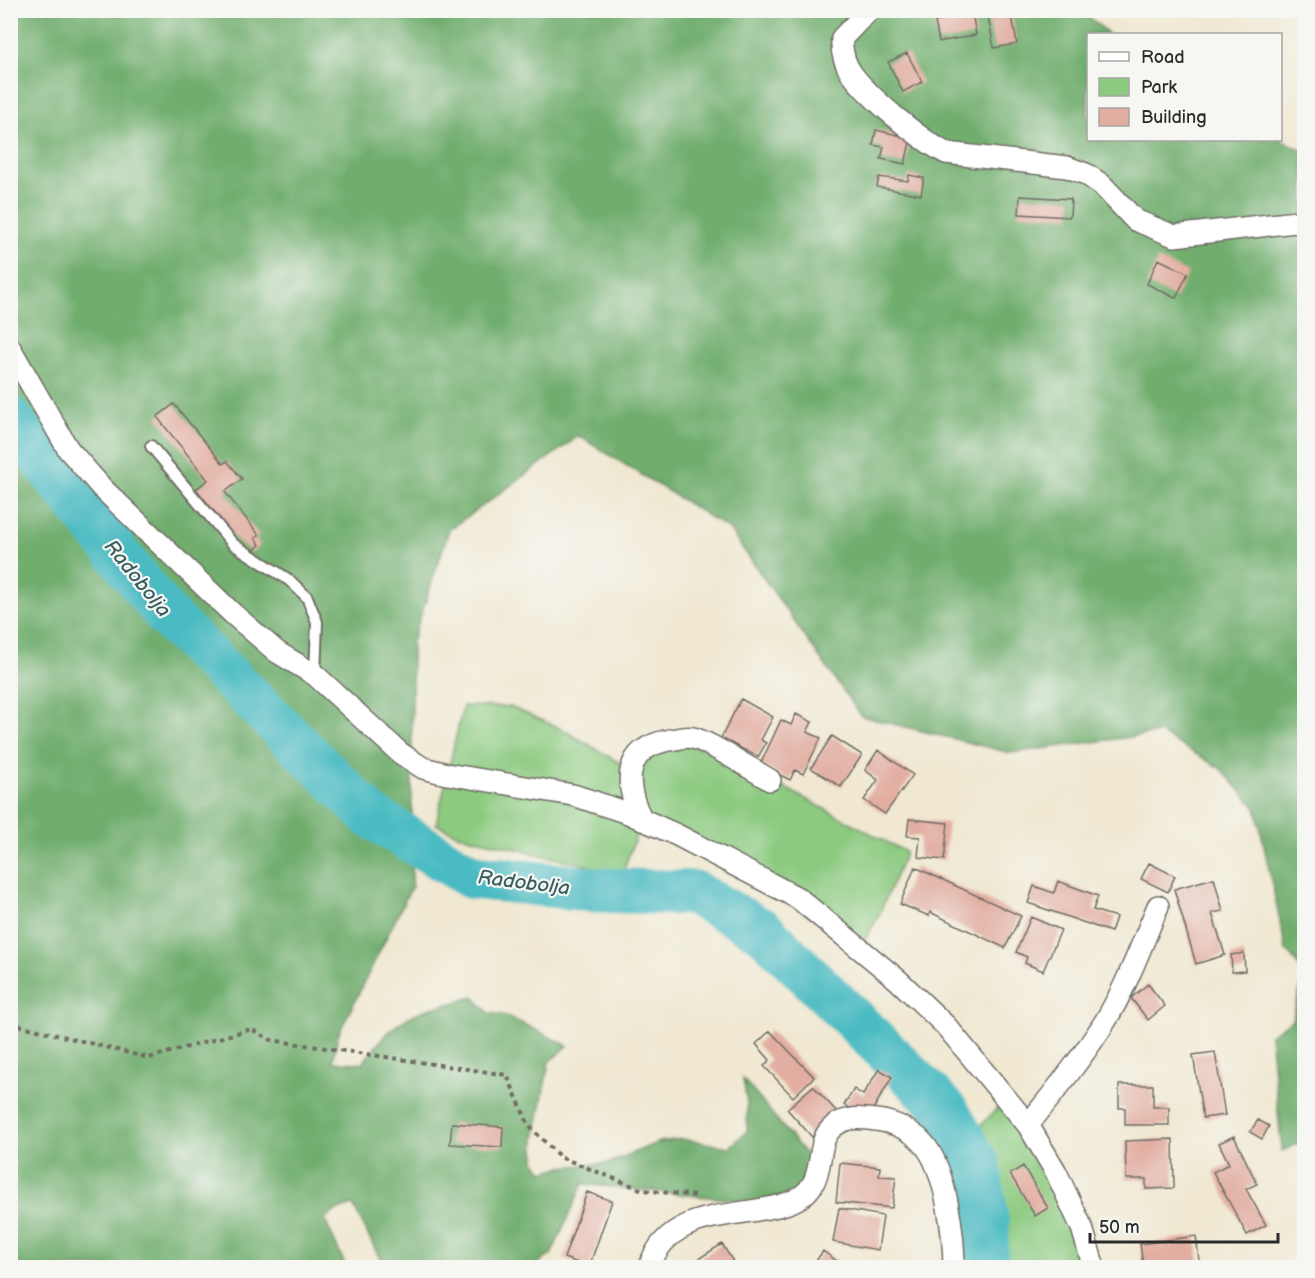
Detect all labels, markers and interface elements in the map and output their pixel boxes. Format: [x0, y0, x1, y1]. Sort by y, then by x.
legend [1087, 33, 1282, 141]
text: Road [1141, 47, 1185, 68]
text: Park [1141, 77, 1177, 98]
text: Building [1141, 107, 1207, 128]
water label: Radobolja [99, 535, 176, 622]
water label: Radobolja [477, 865, 571, 901]
scale bar [1090, 1206, 1278, 1244]
text: 50 m [1099, 1217, 1140, 1238]

